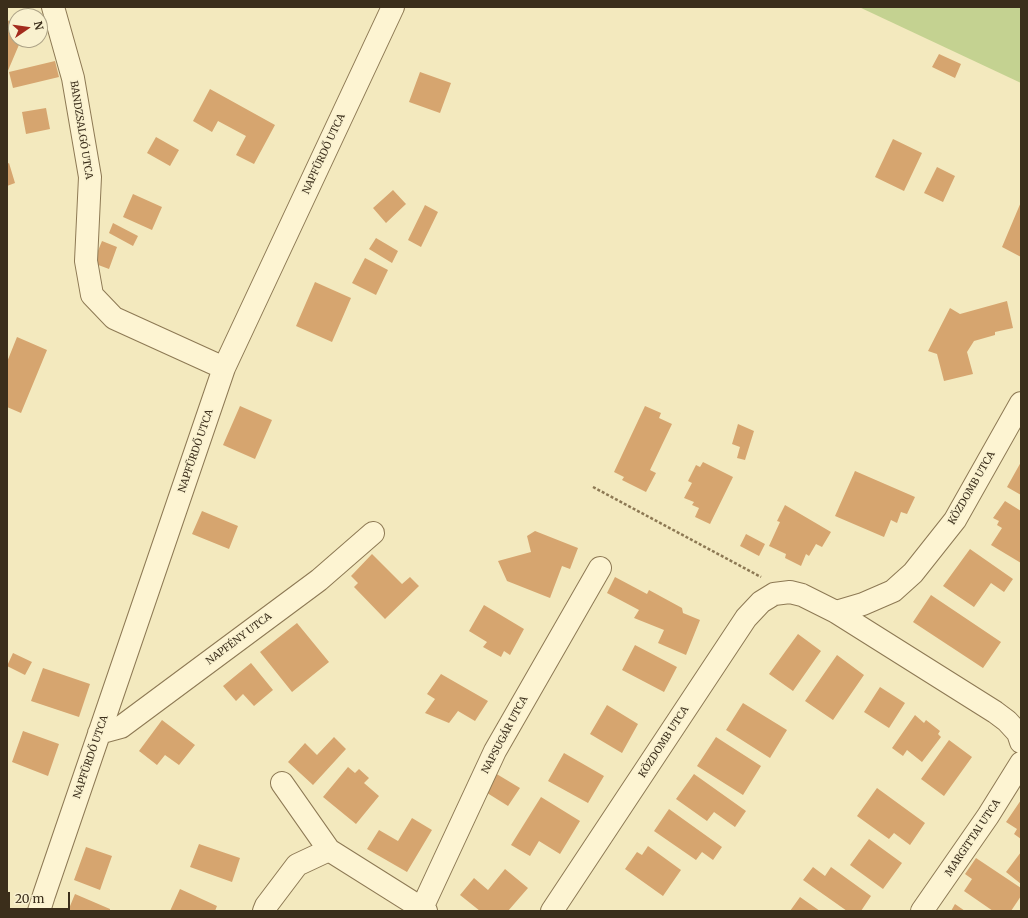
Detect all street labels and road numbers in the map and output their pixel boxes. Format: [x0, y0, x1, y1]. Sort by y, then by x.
street label: BANDZSALGÓ UTCA [67, 80, 95, 180]
street label: NAPFÜRDŐ UTCA [300, 112, 348, 196]
street label: NAPFÜRDŐ UTCA [176, 408, 216, 494]
street label: KÖZDOMB UTCA [946, 449, 998, 527]
street label: NAPFÉNY UTCA [204, 611, 274, 667]
street label: NAPSUGÁR UTCA [479, 694, 531, 776]
street label: KÖZDOMB UTCA [637, 704, 691, 780]
street label: NAPFÜRDŐ UTCA [71, 714, 111, 800]
street label: MARGITTAI UTCA [943, 797, 1003, 879]

